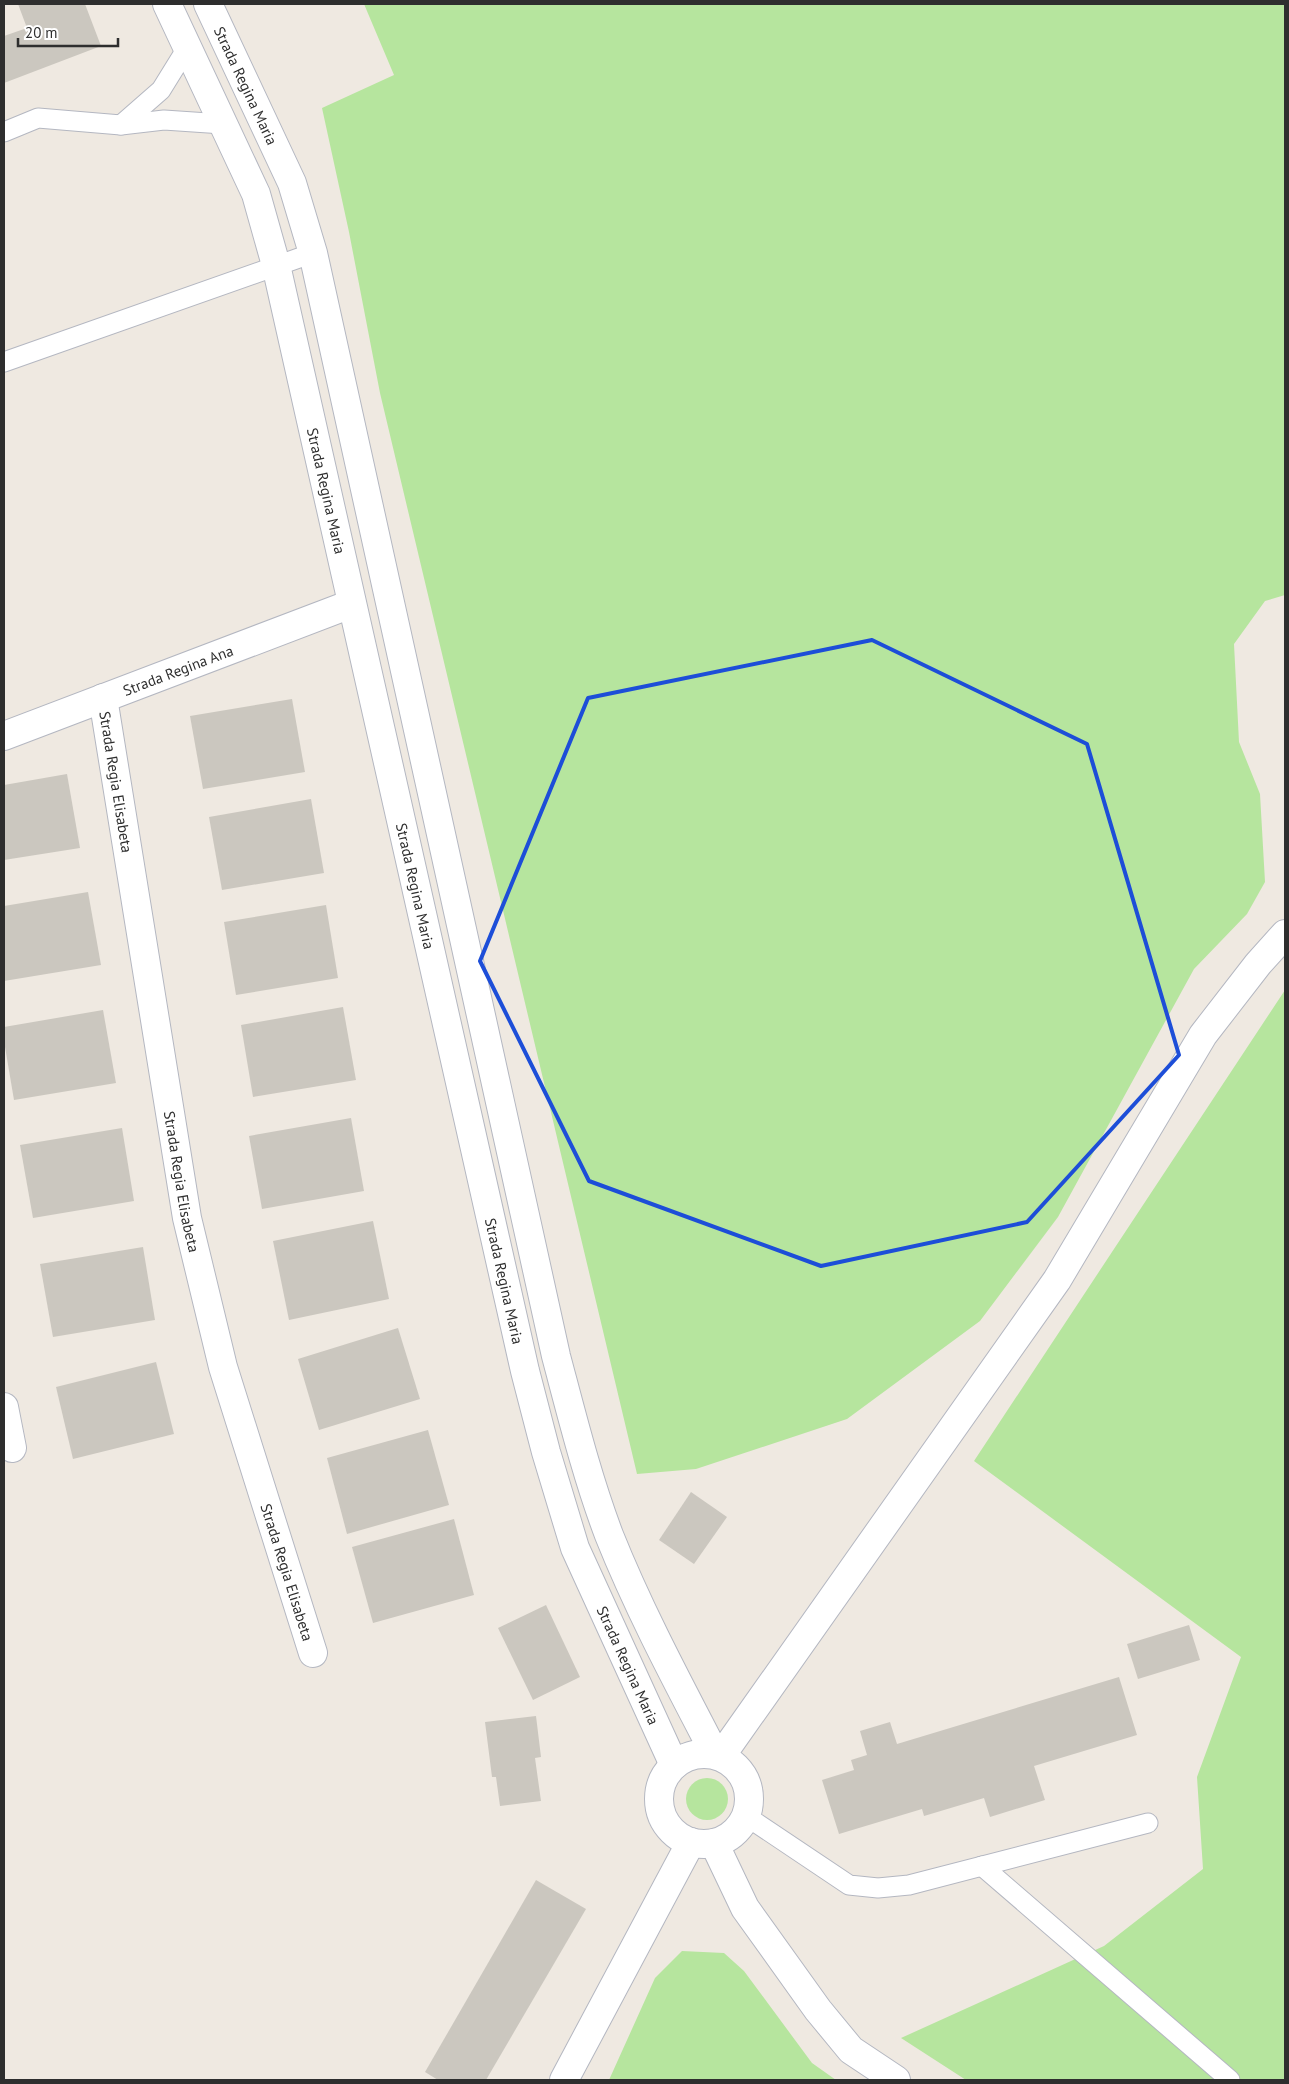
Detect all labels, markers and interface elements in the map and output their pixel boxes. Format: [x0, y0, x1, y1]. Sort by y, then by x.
scale bar [18, 15, 118, 47]
text: 20 m [25, 23, 58, 42]
street label: Strada Regina Maria [210, 23, 282, 148]
street label: Strada Regina Maria [303, 426, 350, 556]
street label: Strada Regina Ana [120, 640, 236, 699]
street label: Strada Regia Elisabeta [96, 710, 137, 854]
street label: Strada Regina Maria [392, 821, 439, 951]
street label: Strada Regia Elisabeta [160, 1110, 204, 1254]
street label: Strada Regina Maria [481, 1216, 528, 1346]
street label: Strada Regia Elisabeta [257, 1501, 318, 1643]
street label: Strada Regina Maria [593, 1603, 664, 1728]

